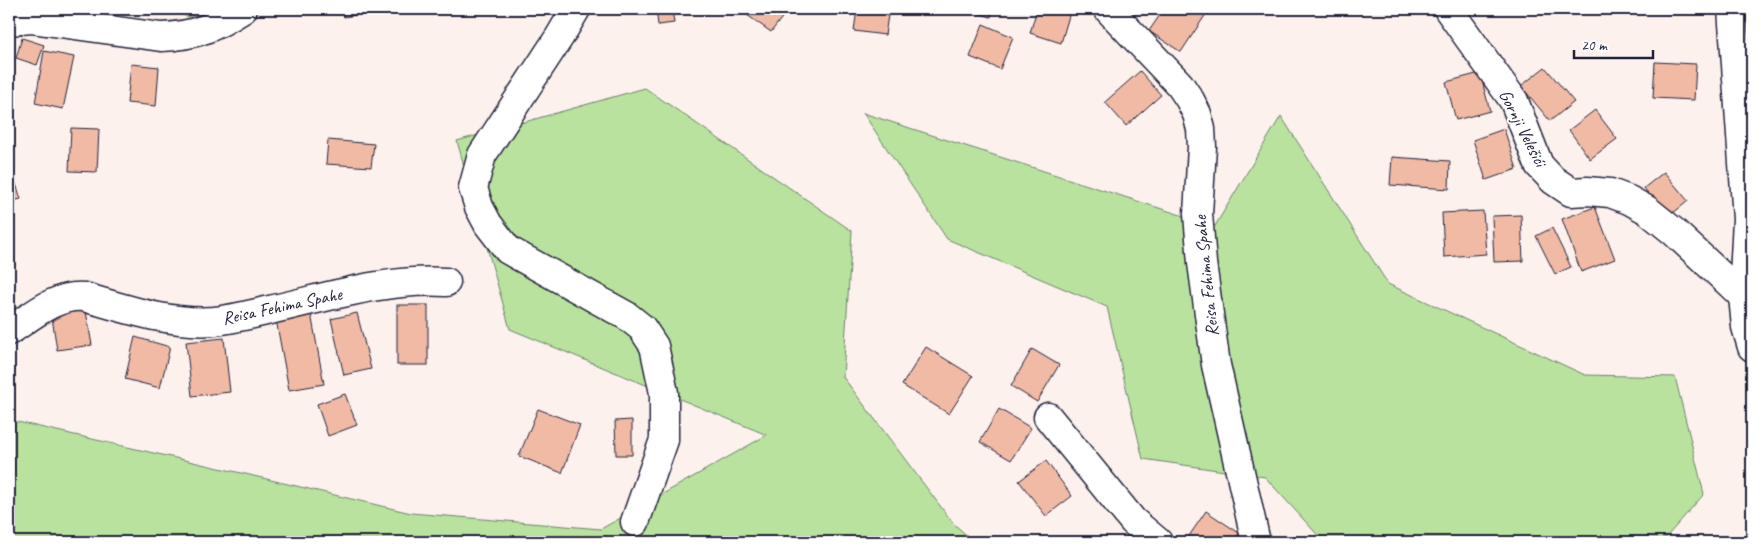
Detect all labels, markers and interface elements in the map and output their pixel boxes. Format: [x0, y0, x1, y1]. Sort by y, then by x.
scale bar [1574, 28, 1652, 60]
text: 20 m [1581, 36, 1608, 55]
street label: Gornji Velešići [1494, 86, 1553, 172]
street label: Reisa Fehima Spahe [1189, 213, 1223, 338]
street label: Reisa Fehima Spahe [220, 282, 345, 329]

